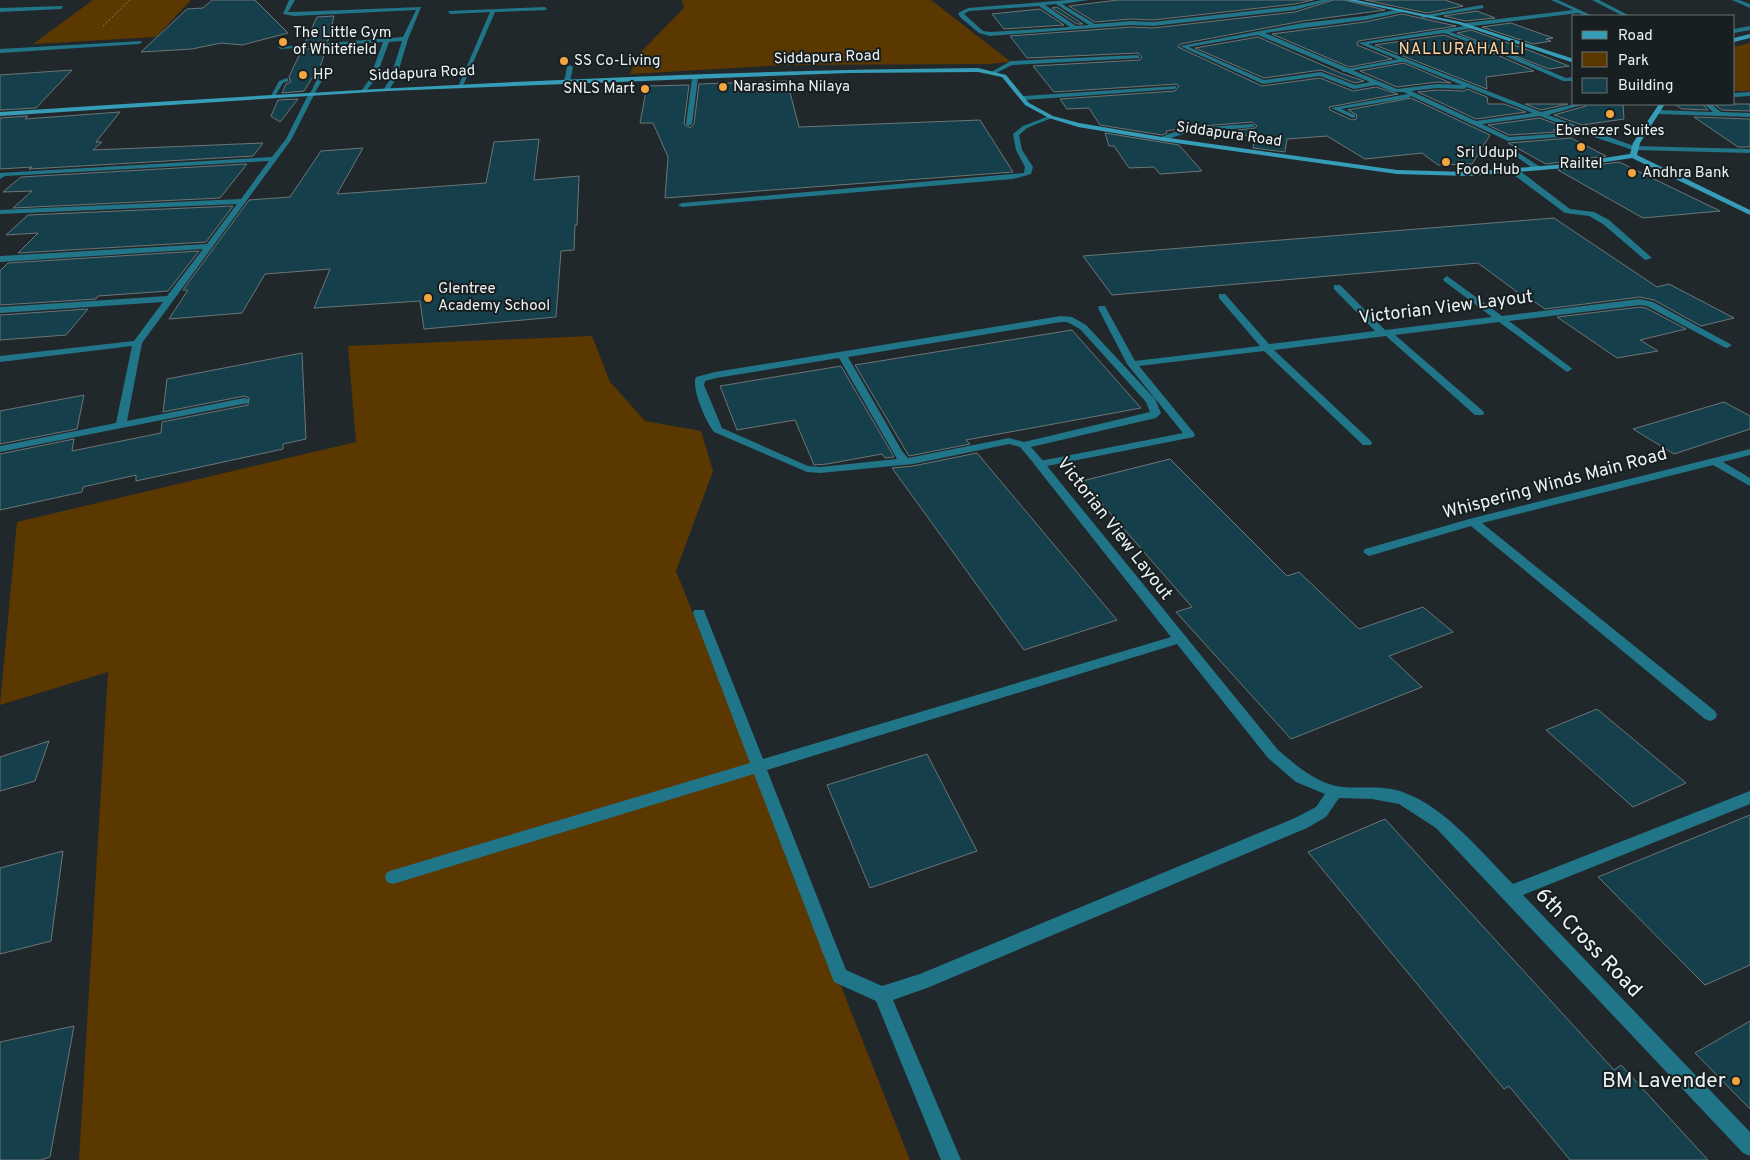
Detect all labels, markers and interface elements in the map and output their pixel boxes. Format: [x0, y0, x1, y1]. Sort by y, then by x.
legend [1572, 15, 1735, 105]
place label: The Little Gym of Whitefield [293, 24, 391, 60]
text: Road [1618, 27, 1653, 46]
marker: The Little Gym of Whitefield [277, 36, 289, 48]
district label: NALLURAHALLI [1399, 40, 1525, 60]
street label: Siddapura Road [773, 47, 881, 69]
place label: SS Co-Living [574, 52, 660, 71]
text: Park [1618, 52, 1649, 71]
marker: SS Co-Living [558, 55, 570, 67]
street label: Siddapura Road [368, 62, 476, 86]
place label: HP [313, 66, 333, 85]
marker: HP [297, 69, 309, 81]
text: Building [1618, 77, 1673, 96]
place label: Narasimha Nilaya [733, 78, 850, 97]
place label: SNLS Mart [563, 80, 635, 99]
marker: Narasimha Nilaya [717, 81, 729, 93]
marker: SNLS Mart [639, 83, 651, 95]
marker: Ebenezer Suites [1604, 108, 1616, 120]
street label: Siddapura Road [1175, 118, 1283, 152]
place label: Ebenezer Suites [1555, 122, 1665, 141]
marker: Railtel [1575, 141, 1587, 153]
place label: Sri Udupi Food Hub [1456, 144, 1520, 180]
place label: Railtel [1560, 155, 1602, 174]
marker: Sri Udupi Food Hub [1440, 156, 1452, 168]
place label: Andhra Bank [1642, 164, 1729, 183]
marker: Andhra Bank [1626, 167, 1638, 179]
place label: Glentree Academy School [438, 280, 550, 316]
street label: Victorian View Layout [1358, 286, 1534, 330]
marker: Glentree Academy School [422, 292, 434, 304]
street label: Whispering Winds Main Road [1440, 443, 1670, 525]
street label: Victorian View Layout [1051, 453, 1177, 605]
street label: 6th Cross Road [1529, 882, 1647, 1004]
place label: BM Lavender [1602, 1068, 1726, 1095]
marker: BM Lavender [1730, 1075, 1742, 1087]

